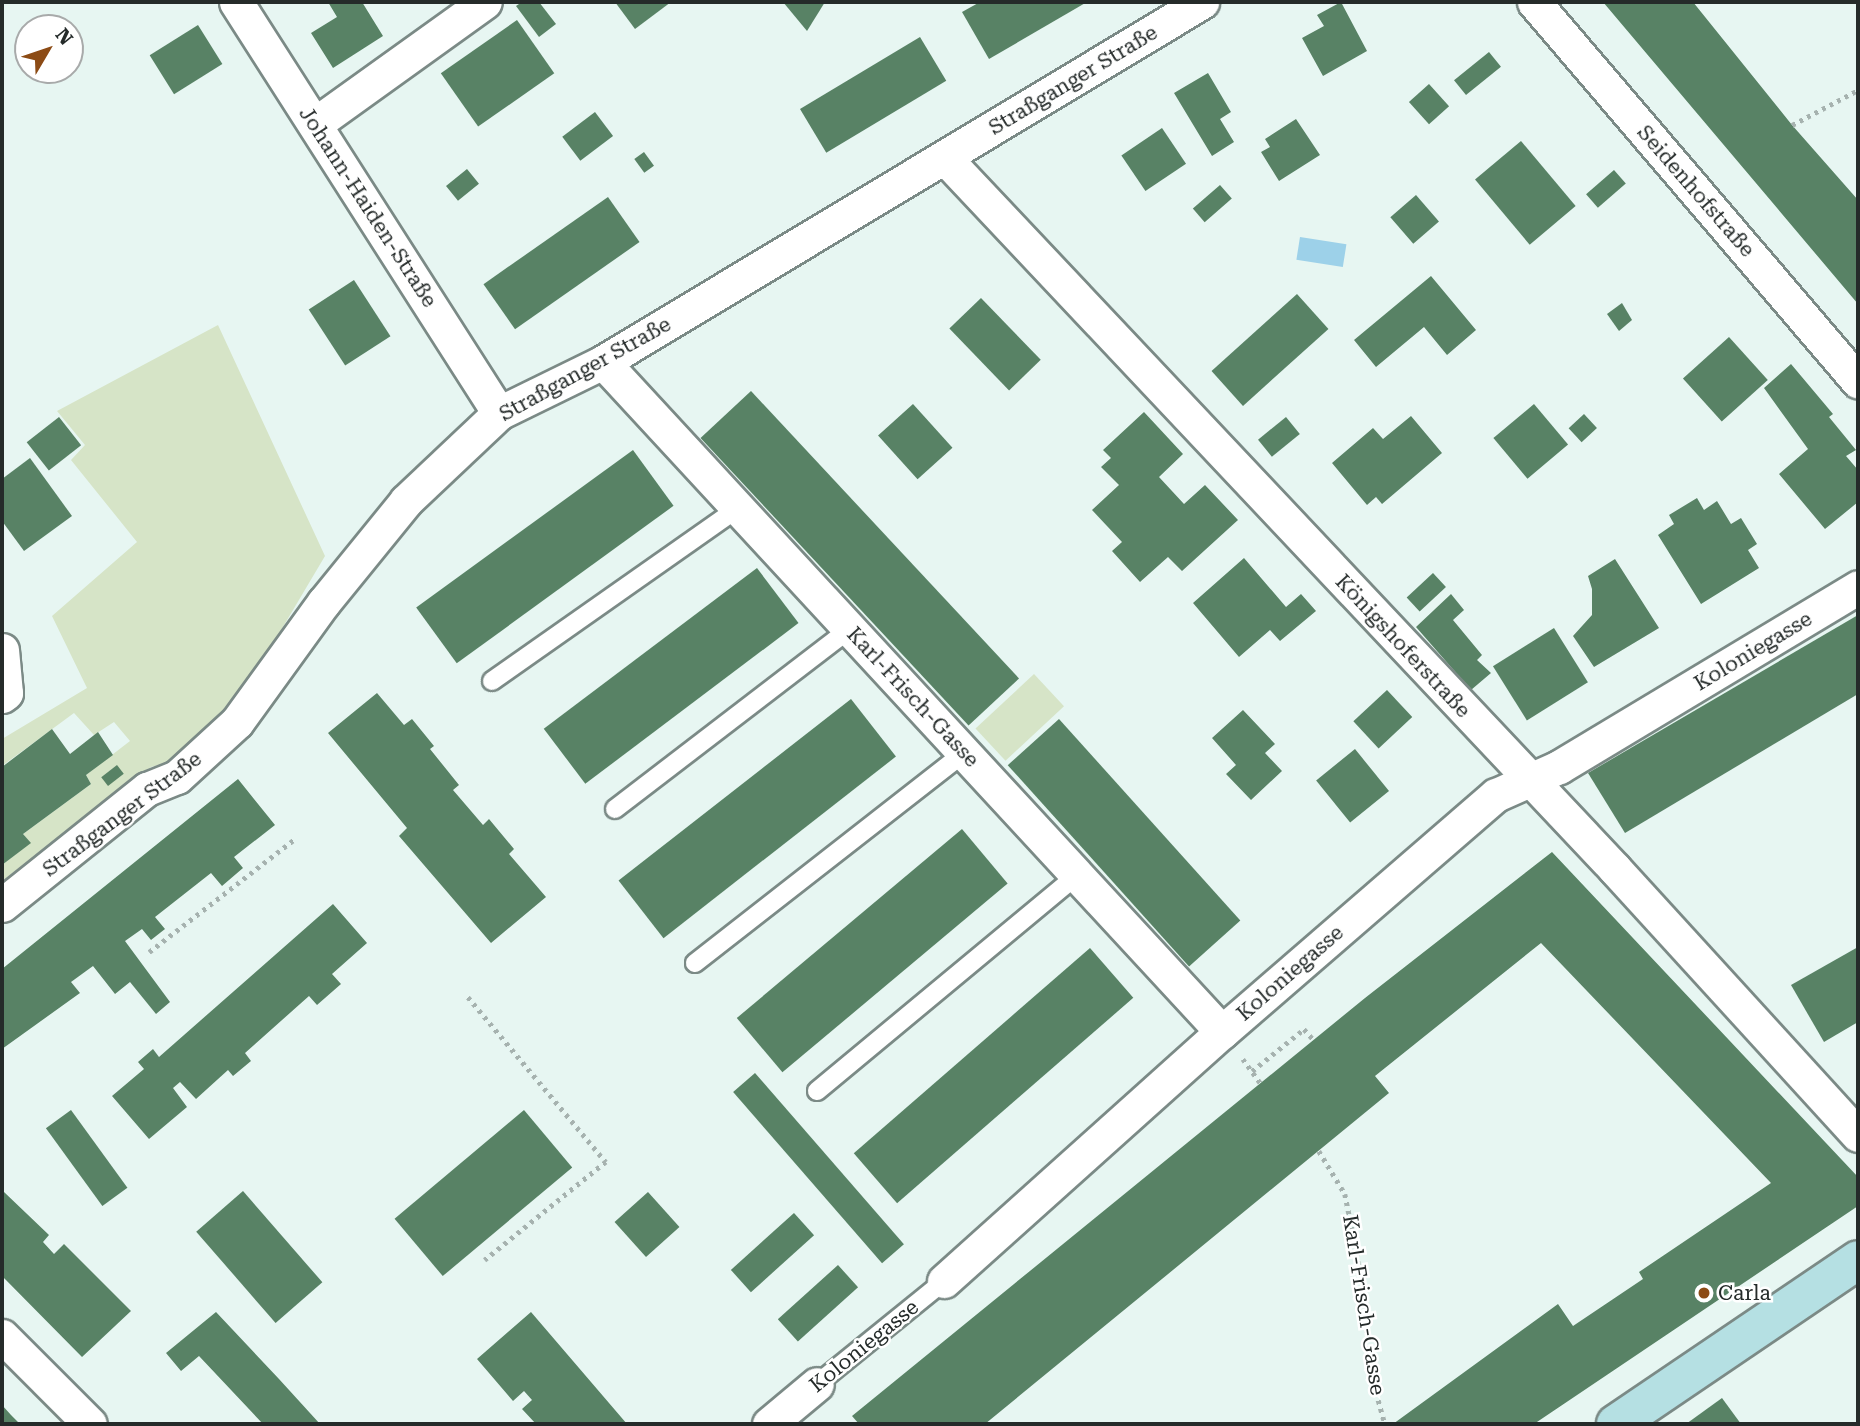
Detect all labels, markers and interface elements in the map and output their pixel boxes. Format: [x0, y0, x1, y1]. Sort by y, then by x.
north arrow [14, 14, 84, 84]
street label: Straßganger Straße [984, 20, 1162, 140]
text: N [51, 24, 78, 50]
street label: Johann-Haiden-Straße [294, 102, 442, 312]
street label: Seidenhofstraße [1632, 120, 1760, 262]
street label: Straßganger Straße [495, 311, 675, 427]
street label: Königshoferstraße [1330, 569, 1476, 723]
street label: Koloniegasse [1689, 606, 1817, 696]
street label: Karl-Frisch-Gasse [842, 622, 984, 772]
street label: Straßganger Straße [38, 746, 206, 882]
street label: Koloniegasse [1232, 920, 1348, 1026]
street label: Karl-Frisch-Gasse [1337, 1213, 1391, 1397]
place label: Carla [1718, 1280, 1771, 1306]
marker: Carla [1696, 1285, 1712, 1301]
street label: Koloniegasse [804, 1294, 924, 1398]

